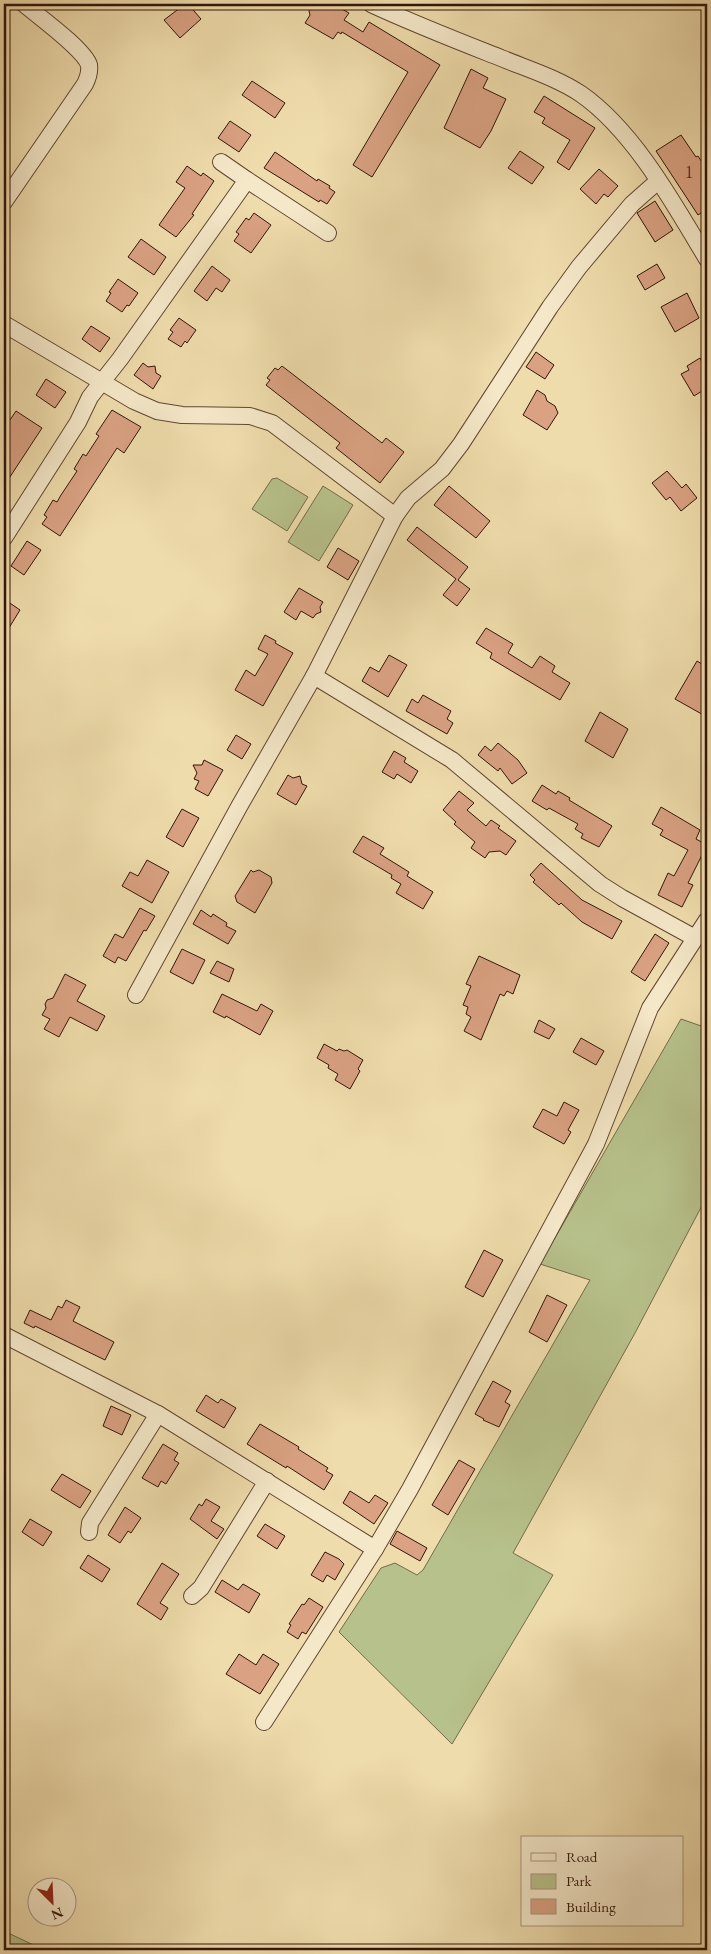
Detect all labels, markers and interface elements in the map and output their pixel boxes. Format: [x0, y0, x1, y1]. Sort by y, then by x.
house number: 1 [685, 160, 693, 183]
legend [521, 1836, 684, 1926]
text: Road [566, 1847, 598, 1866]
text: Park [566, 1871, 593, 1890]
north arrow [28, 1876, 78, 1926]
text: Building [566, 1897, 616, 1916]
text: N [48, 1903, 66, 1925]

